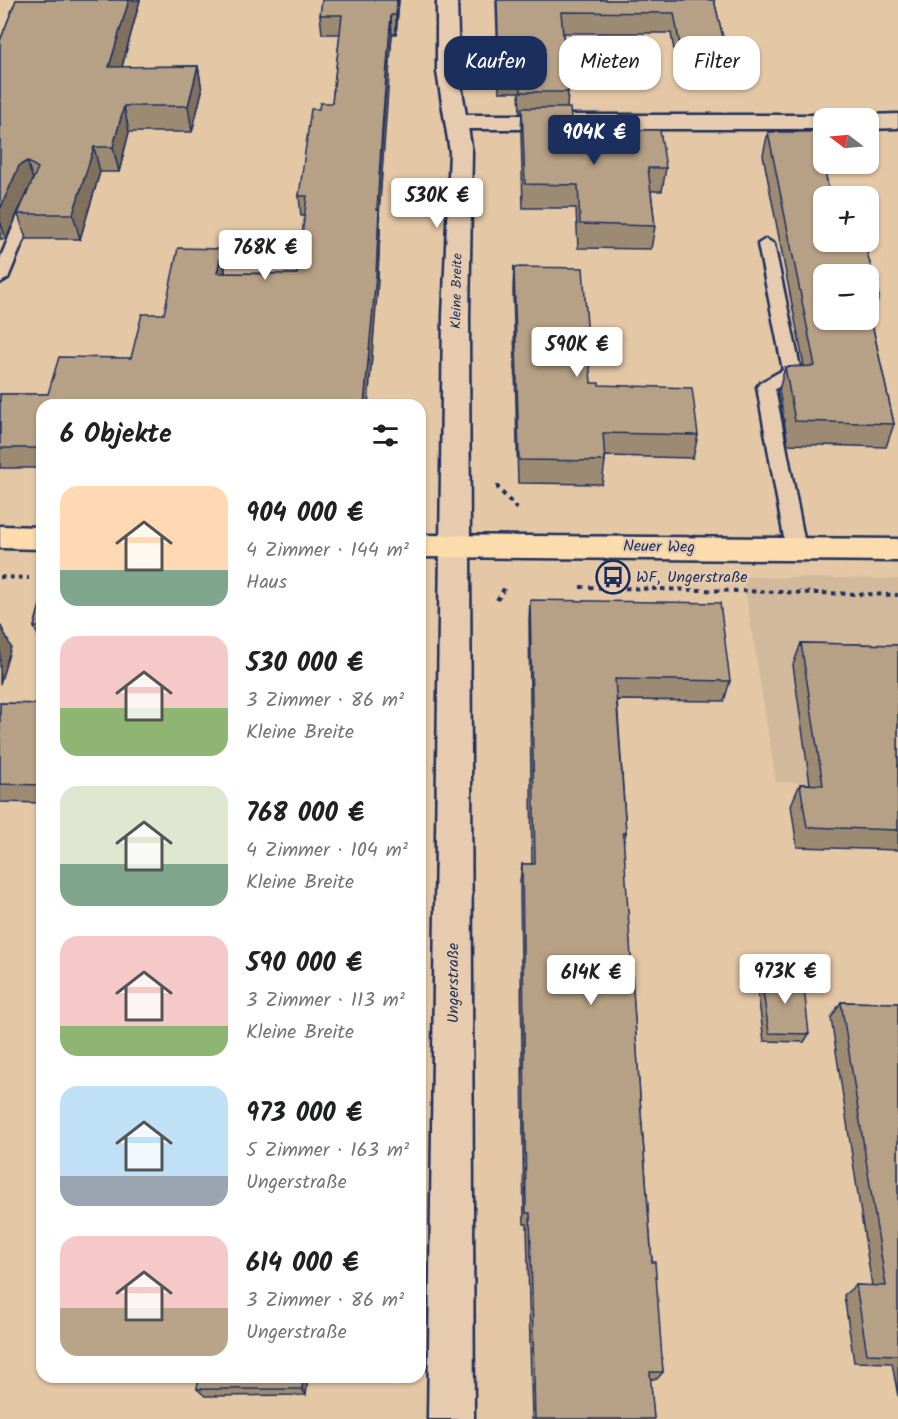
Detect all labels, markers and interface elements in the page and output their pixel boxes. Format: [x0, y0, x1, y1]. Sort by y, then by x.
chip: Kaufen [444, 36, 547, 90]
chip: Mieten [559, 36, 661, 90]
chip: Filter [673, 36, 760, 90]
north arrow [813, 108, 879, 174]
map controls [813, 108, 879, 330]
pin: 904K € [545, 115, 643, 166]
text: 904K € [562, 118, 626, 150]
pin: 530K € [388, 178, 486, 229]
text: 530K € [405, 181, 469, 213]
button: + [813, 186, 879, 252]
pin: 768K € [216, 230, 314, 281]
text: 768K € [233, 233, 297, 265]
street label: Kleine Breite [445, 252, 469, 329]
button: − [813, 264, 879, 330]
pin: 590K € [528, 327, 626, 378]
text: 590K € [546, 330, 608, 362]
text: 6 Objekte [60, 414, 172, 456]
icon: filters [369, 419, 402, 452]
text: 904 000 € [246, 493, 363, 535]
icon: home [108, 510, 180, 582]
street label: Neuer Weg [623, 534, 695, 560]
text: 4 Zimmer · 144 m² [246, 535, 409, 567]
bus stop icon: WF, Ungerstraße [595, 559, 631, 595]
place label: WF, Ungerstraße [636, 565, 748, 590]
text: Haus [246, 567, 287, 599]
text: 530 000 € [246, 643, 363, 685]
icon: home [108, 660, 180, 732]
text: 3 Zimmer · 86 m² [246, 685, 404, 717]
text: Kleine Breite [246, 717, 354, 749]
text: 768 000 € [246, 793, 364, 835]
icon: home [108, 810, 180, 882]
text: 4 Zimmer · 104 m² [246, 835, 408, 867]
text: Kleine Breite [246, 867, 354, 899]
text: 590 000 € [246, 943, 362, 985]
street label: Ungerstraße [441, 943, 466, 1023]
pin: 973K € [736, 954, 834, 1005]
pin: 614K € [542, 955, 640, 1006]
text: 973K € [754, 957, 816, 989]
text: 614K € [561, 958, 621, 990]
icon: home [108, 960, 180, 1032]
text: 3 Zimmer · 113 m² [246, 985, 405, 1017]
text: Kleine Breite [246, 1017, 354, 1049]
text: 973 000 € [246, 1093, 362, 1135]
icon: home [108, 1110, 180, 1182]
text: 5 Zimmer · 163 m² [246, 1135, 409, 1167]
text: Ungerstraße [246, 1167, 347, 1199]
text: 614 000 € [246, 1243, 359, 1285]
icon: home [108, 1260, 180, 1332]
text: 3 Zimmer · 86 m² [246, 1285, 404, 1317]
text: Ungerstraße [246, 1317, 347, 1349]

